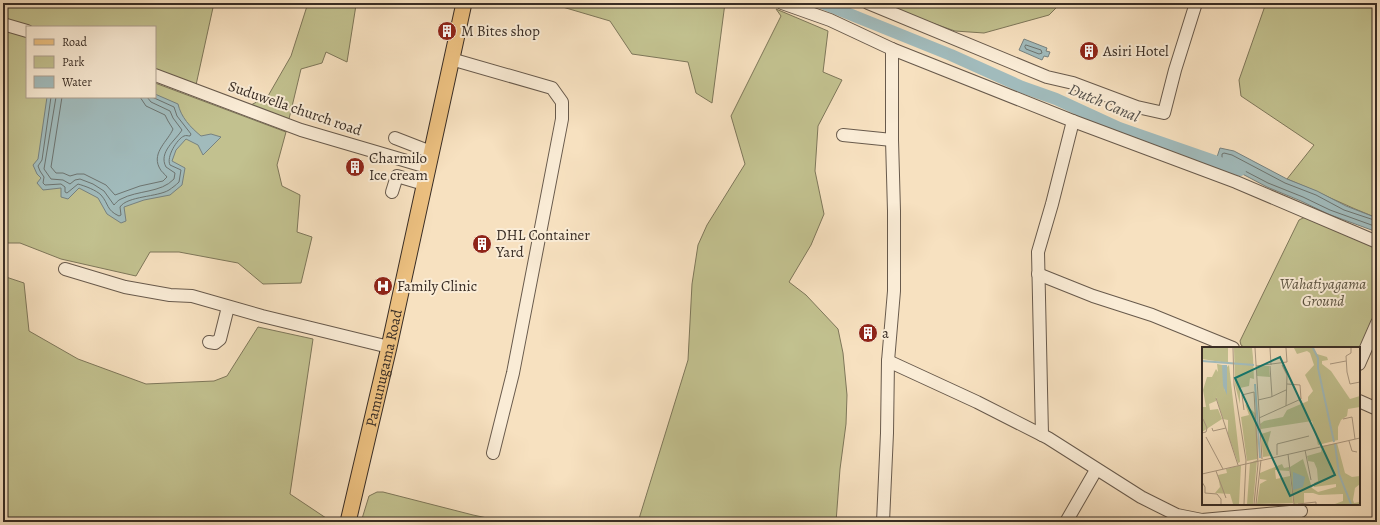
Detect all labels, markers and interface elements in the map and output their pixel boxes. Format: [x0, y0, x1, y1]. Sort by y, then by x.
building icon: M Bites shop [436, 20, 458, 42]
place label: M Bites shop [461, 21, 540, 41]
legend [26, 26, 156, 98]
text: Road [62, 34, 88, 50]
building icon: Asiri Hotel [1078, 40, 1100, 62]
place label: Asiri Hotel [1102, 41, 1169, 61]
text: Park [62, 54, 85, 70]
text: Water [61, 74, 92, 90]
street label: Suduwella church road [226, 76, 365, 141]
water label: Dutch Canal [1065, 78, 1143, 128]
place label: Charmilo Ice cream [369, 148, 429, 185]
building icon: Charmilo Ice cream [344, 156, 366, 178]
place label: DHL Container Yard [495, 225, 590, 262]
building icon: DHL Container Yard [471, 233, 493, 255]
park label: Wahatiyagama Ground [1280, 274, 1366, 311]
hospital icon: Family Clinic [372, 275, 394, 297]
place label: Family Clinic [397, 276, 477, 296]
street label: Pamunugama Road [361, 307, 407, 429]
building icon: a [857, 322, 879, 344]
place label: a [882, 323, 889, 343]
inset map [1202, 347, 1360, 505]

